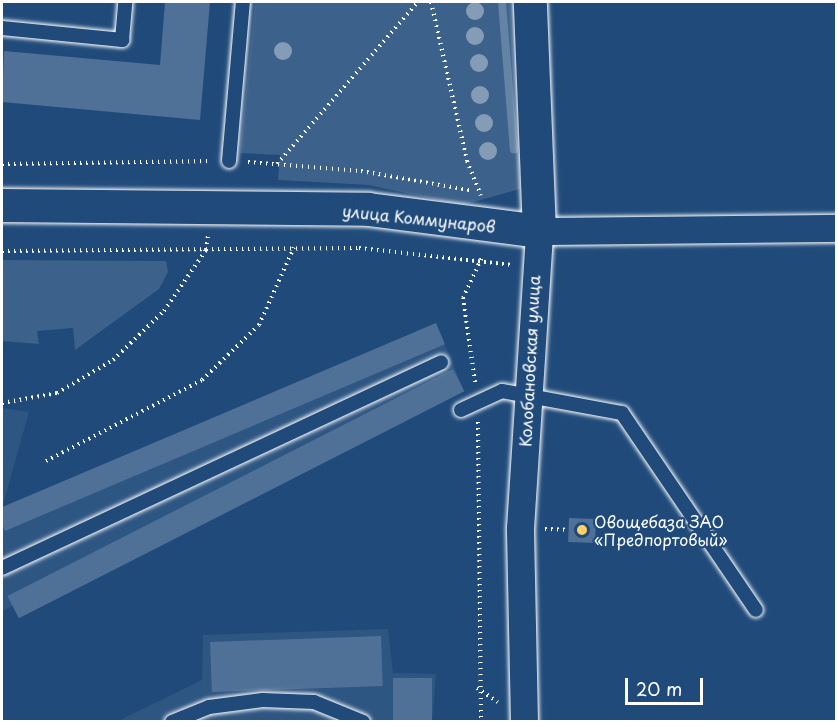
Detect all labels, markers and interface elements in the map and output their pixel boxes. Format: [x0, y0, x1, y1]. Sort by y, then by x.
street label: улица Коммунаров [341, 200, 497, 236]
street label: Колобановская улица [515, 274, 543, 448]
place label: Овощебаза ЗАО «Предпортовый» [594, 511, 728, 549]
marker: Овощебаза ЗАО «Предпортовый» [575, 523, 589, 537]
scale bar [628, 666, 706, 704]
text: 20 m [636, 675, 682, 702]

